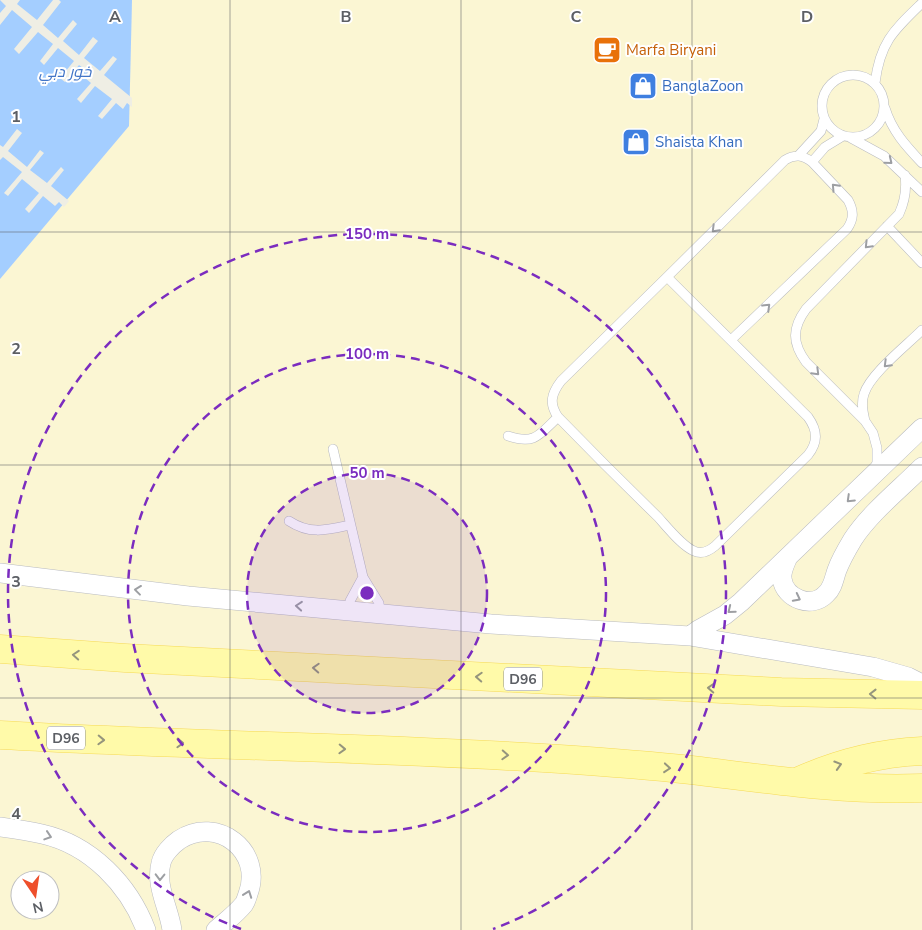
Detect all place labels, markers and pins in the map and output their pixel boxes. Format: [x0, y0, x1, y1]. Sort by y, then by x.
cafe icon: Marfa Biryani [592, 35, 622, 65]
place label: Marfa Biryani [626, 40, 716, 60]
shop icon: BanglaZoon [628, 71, 658, 101]
place label: BanglaZoon [662, 76, 744, 96]
shop icon: Shaista Khan [621, 127, 651, 157]
place label: Shaista Khan [655, 132, 743, 152]
centre of rings [358, 584, 376, 602]

